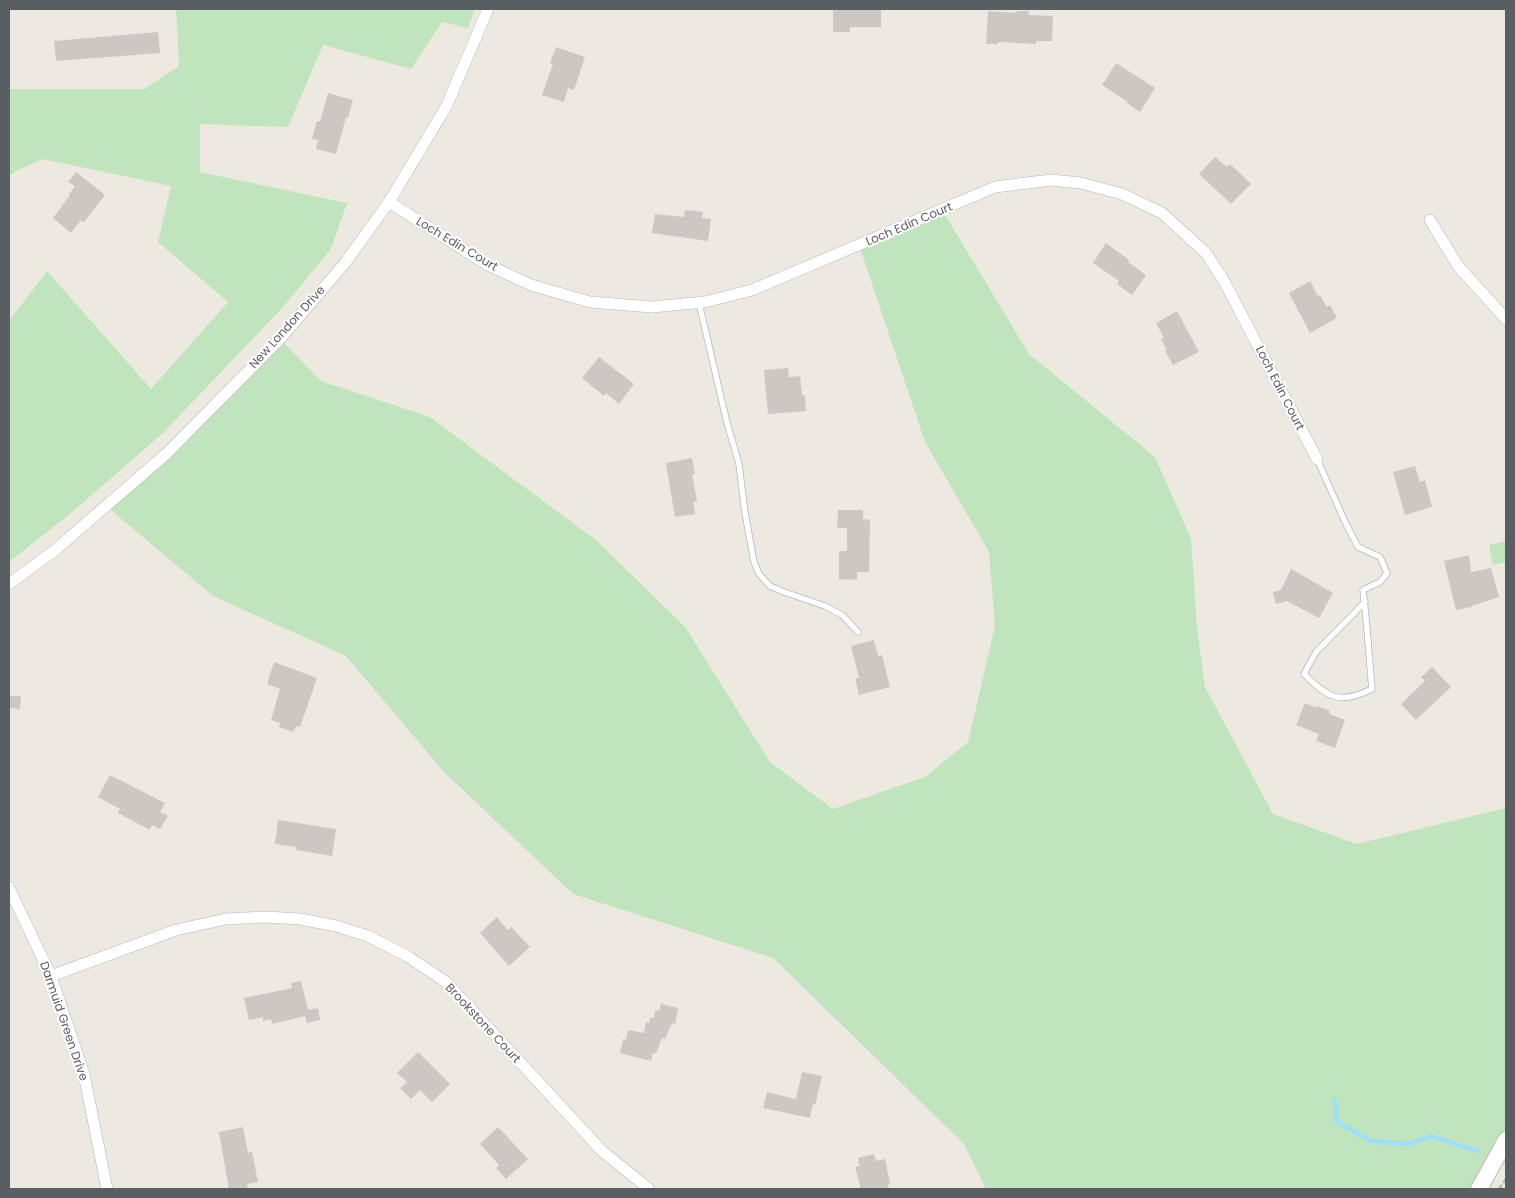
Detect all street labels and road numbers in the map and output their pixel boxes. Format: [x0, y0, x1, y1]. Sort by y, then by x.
street label: Loch Edin Court [863, 198, 955, 249]
street label: Loch Edin Court [413, 212, 501, 275]
street label: New London Drive [245, 282, 328, 372]
street label: Loch Edin Court [1252, 343, 1309, 433]
street label: Darmuid Green Drive [36, 959, 93, 1083]
street label: Brookstone Court [442, 979, 525, 1066]

